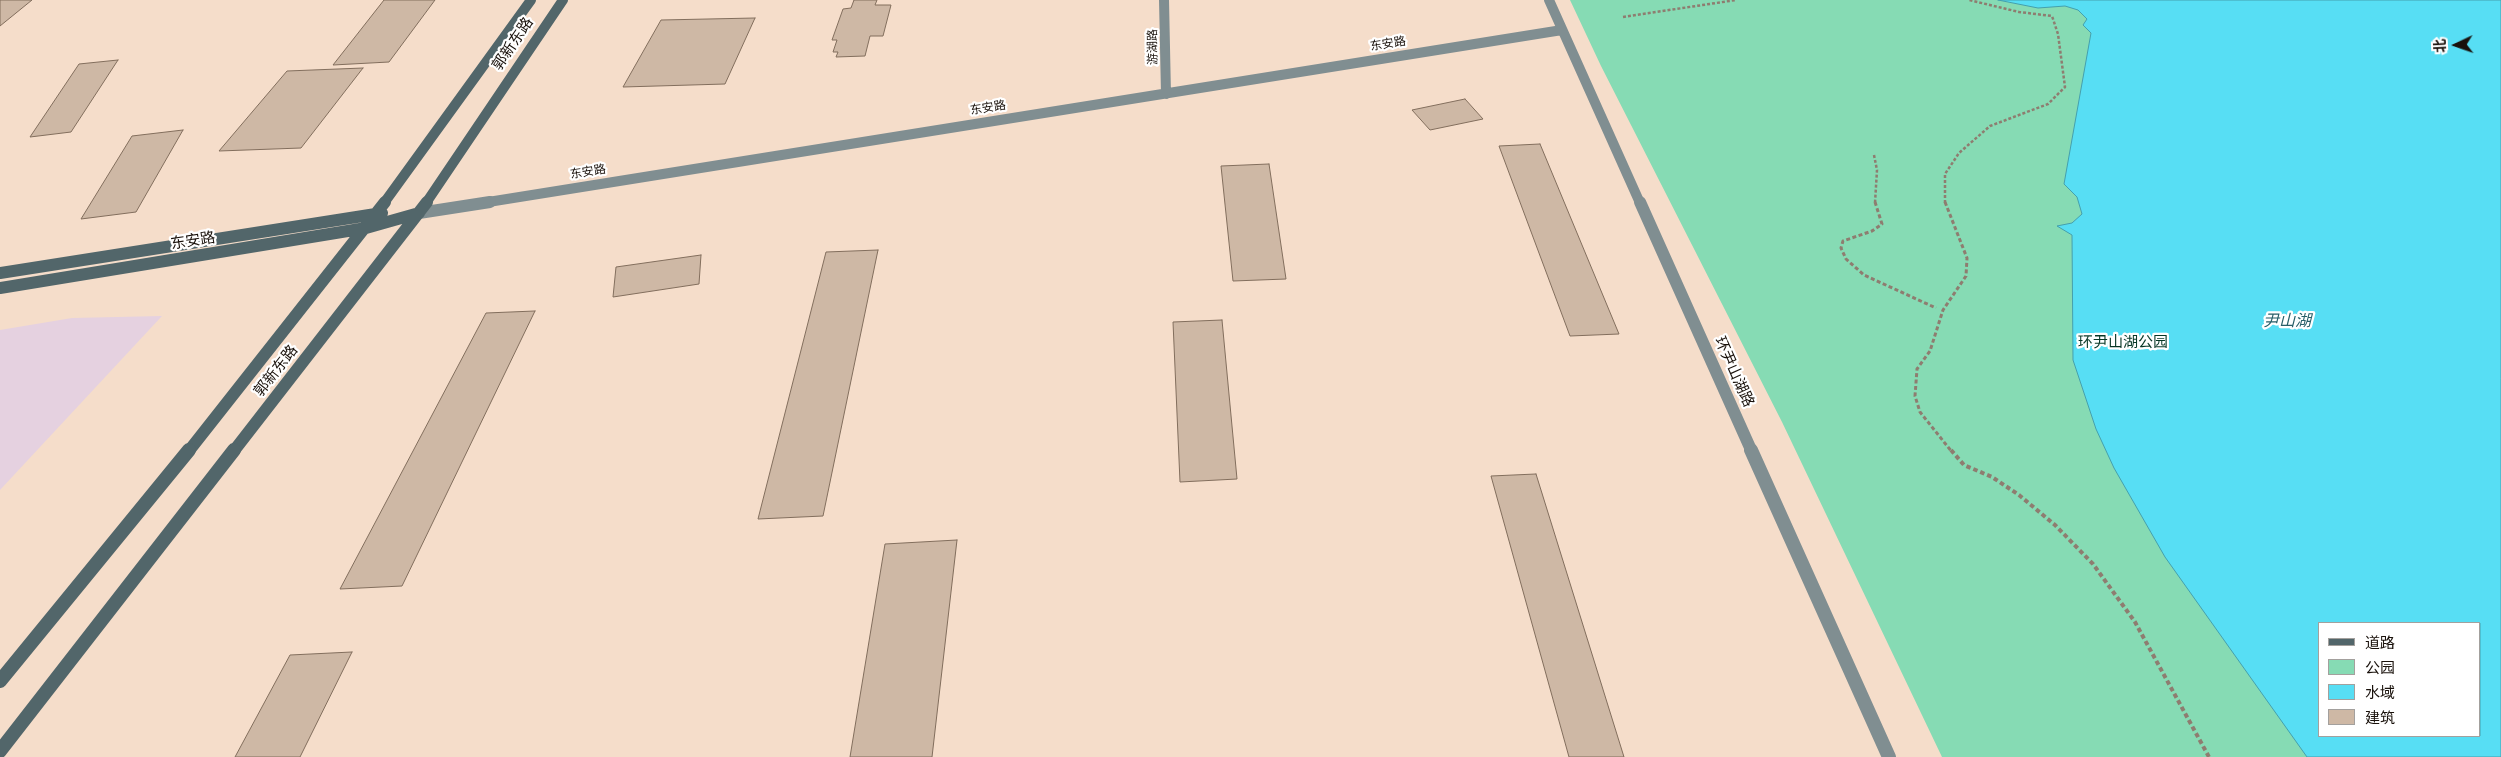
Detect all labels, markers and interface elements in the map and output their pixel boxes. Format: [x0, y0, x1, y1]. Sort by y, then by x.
street label: 郭新东路 [489, 14, 537, 74]
north arrow [2431, 20, 2481, 70]
street label: 游湖路 [1145, 29, 1161, 65]
street label: 东安路 [1369, 34, 1407, 54]
text: 北 [2432, 38, 2449, 53]
street label: 东安路 [969, 98, 1007, 118]
street label: 东安路 [569, 162, 607, 182]
street label: 东安路 [169, 229, 217, 253]
water label: 尹山湖 [2263, 311, 2311, 331]
street label: 环尹山湖路 [1711, 334, 1757, 410]
park label: 环尹山湖公园 [2078, 334, 2168, 352]
street label: 郭新东路 [250, 342, 302, 400]
legend [2318, 622, 2481, 737]
text: 道路 [2365, 634, 2395, 652]
text: 公园 [2365, 659, 2395, 677]
text: 水域 [2365, 684, 2395, 702]
text: 建筑 [2365, 709, 2395, 727]

